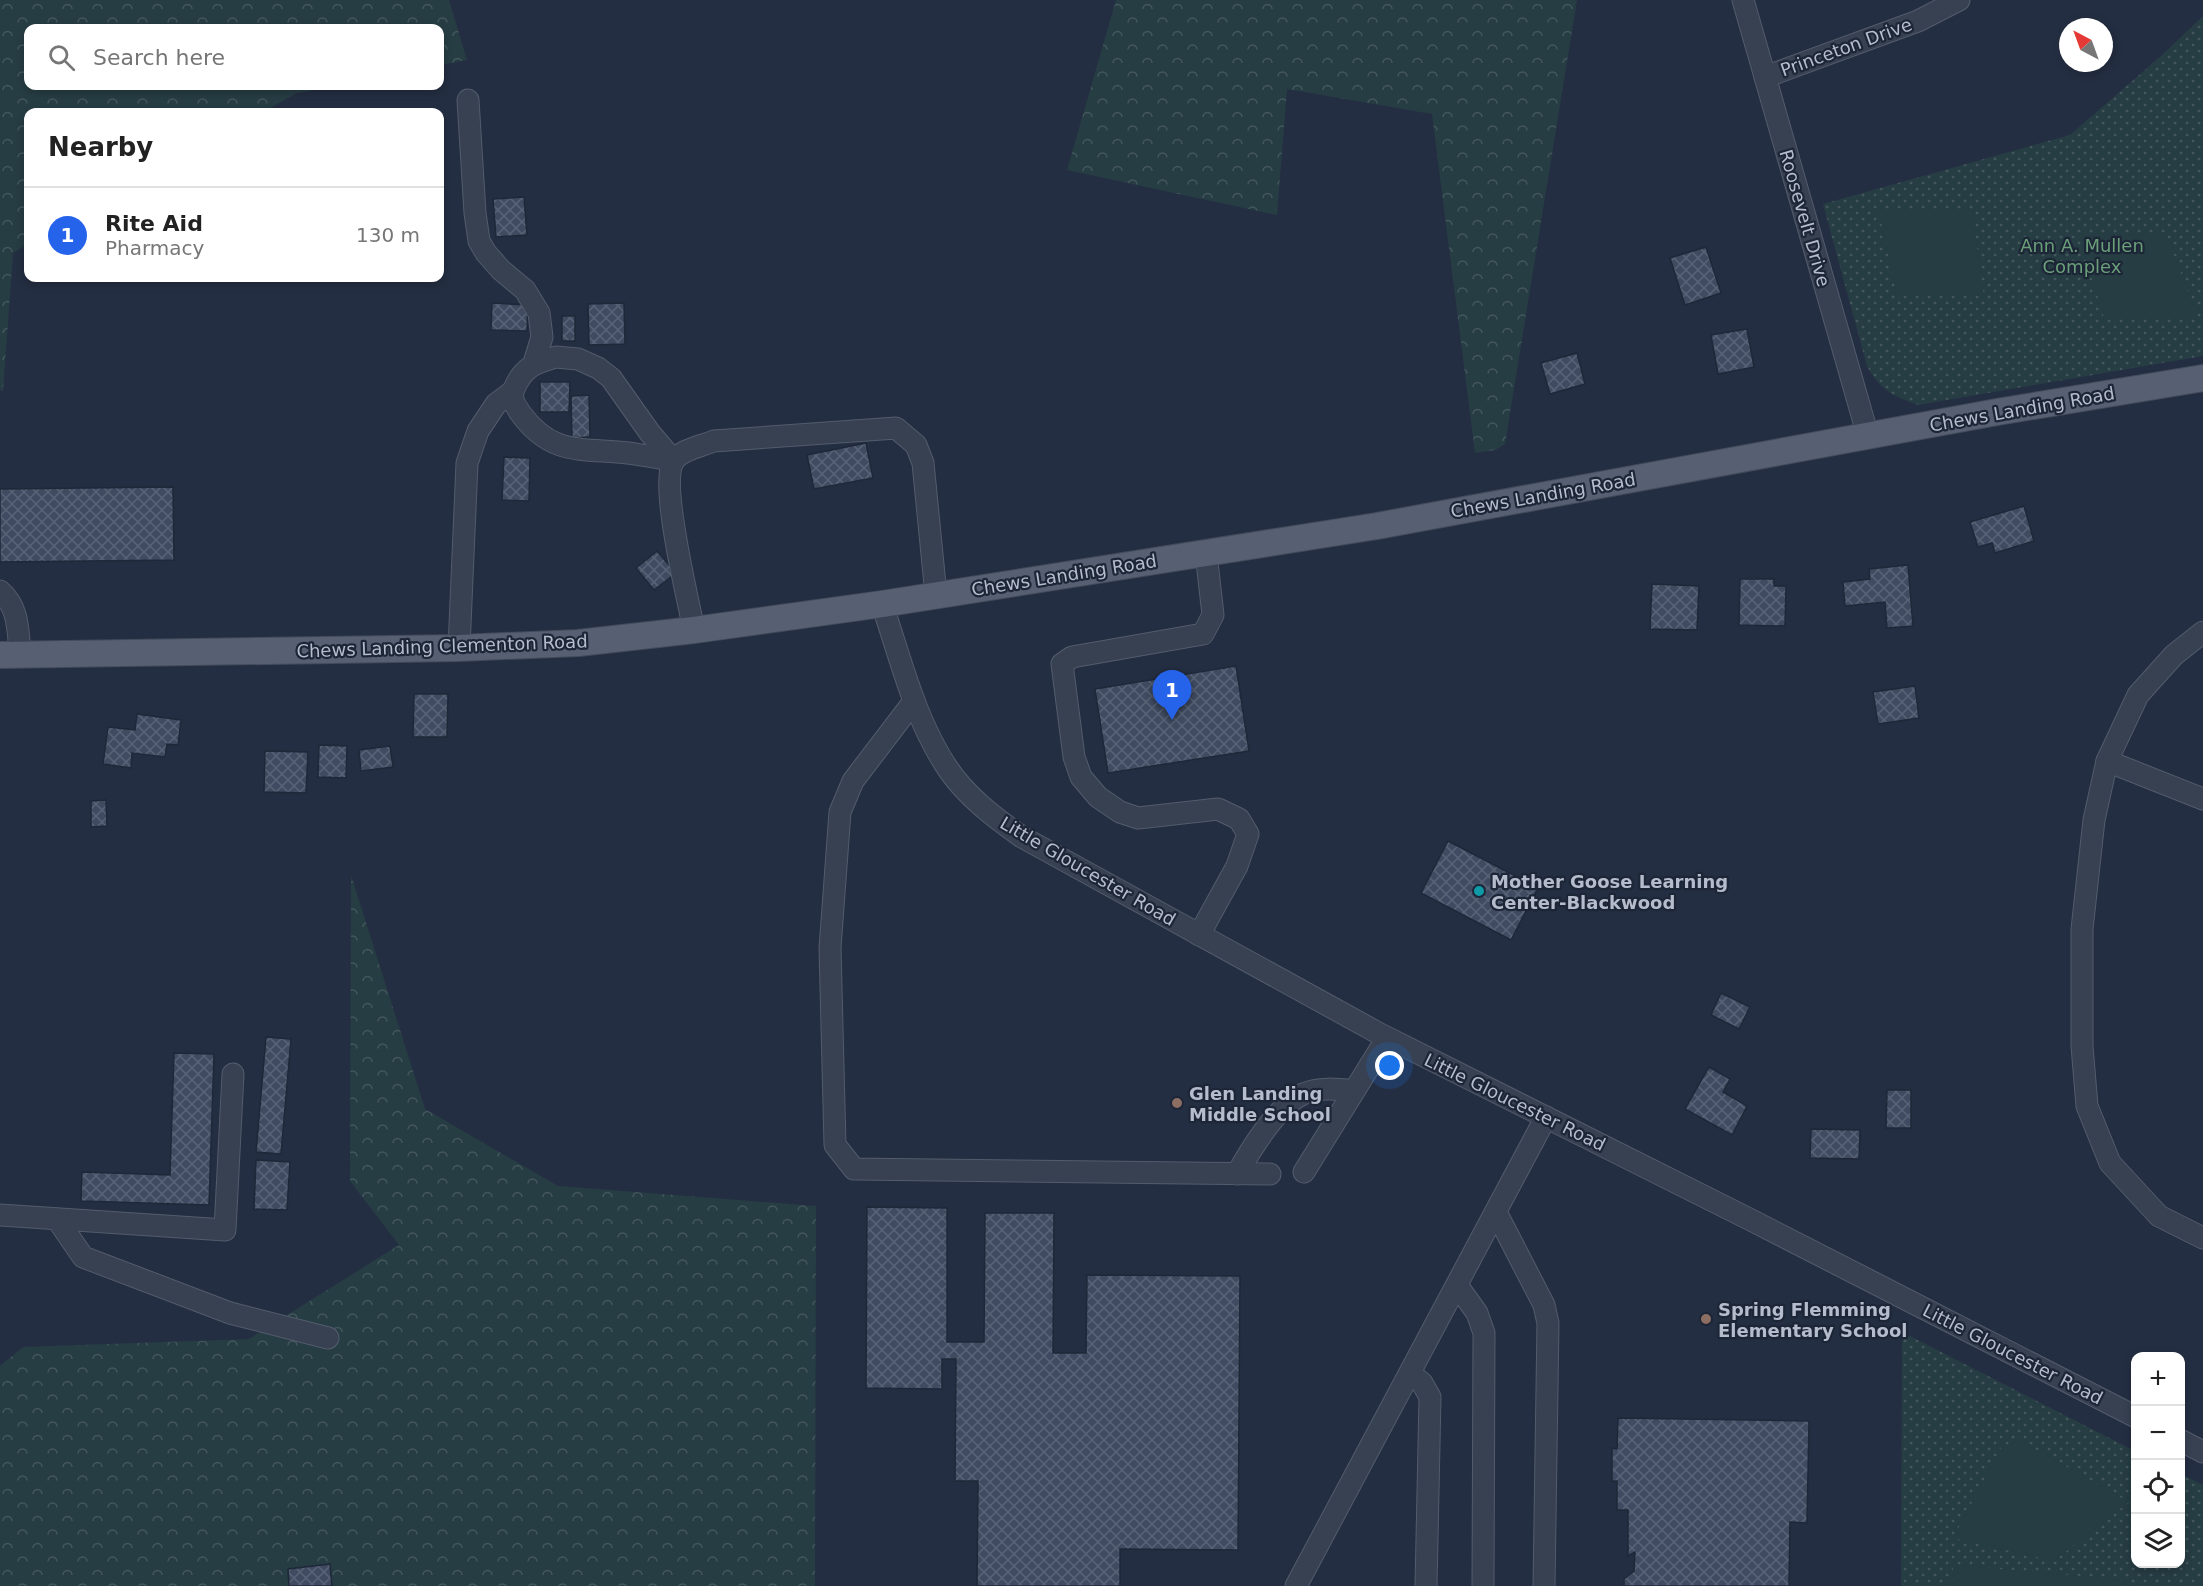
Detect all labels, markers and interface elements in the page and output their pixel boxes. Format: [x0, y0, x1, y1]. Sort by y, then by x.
street label: Princeton Drive [1777, 13, 1915, 81]
north arrow [2059, 18, 2113, 72]
search box [24, 24, 444, 90]
icon: search [45, 41, 78, 74]
text: Search here [93, 45, 225, 70]
text: Nearby [48, 132, 153, 162]
street label: Roosevelt Drive [1775, 147, 1835, 289]
text: Rite Aid [105, 211, 203, 236]
text: 1 [61, 223, 74, 247]
text: 130 m [356, 223, 420, 247]
park label: Ann A. Mullen Complex [2020, 235, 2144, 277]
text: Pharmacy [105, 236, 204, 260]
street label: Chews Landing Road [1928, 382, 2116, 436]
street label: Chews Landing Road [1449, 468, 1637, 522]
street label: Chews Landing Road [970, 550, 1158, 600]
street label: Chews Landing Clementon Road [296, 630, 588, 662]
pin: 1 [1152, 670, 1192, 720]
street label: Little Gloucester Road [997, 812, 1179, 930]
place label: Mother Goose Learning Center-Blackwood [1491, 871, 1728, 913]
marker: Mother Goose Learning Center-Blackwood [1472, 884, 1486, 898]
street label: Little Gloucester Road [1421, 1049, 1609, 1155]
your location [1375, 1051, 1404, 1080]
place label: Glen Landing Middle School [1189, 1083, 1331, 1125]
marker: Glen Landing Middle School [1170, 1096, 1184, 1110]
place label: Spring Flemming Elementary School [1718, 1299, 1907, 1341]
street label: Little Gloucester Road [1920, 1299, 2106, 1409]
marker: Spring Flemming Elementary School [1699, 1312, 1713, 1326]
map controls [2131, 1352, 2185, 1568]
button: + [2131, 1352, 2185, 1406]
button: − [2131, 1406, 2185, 1460]
button: locate [2131, 1460, 2185, 1514]
button: layers [2131, 1514, 2185, 1568]

